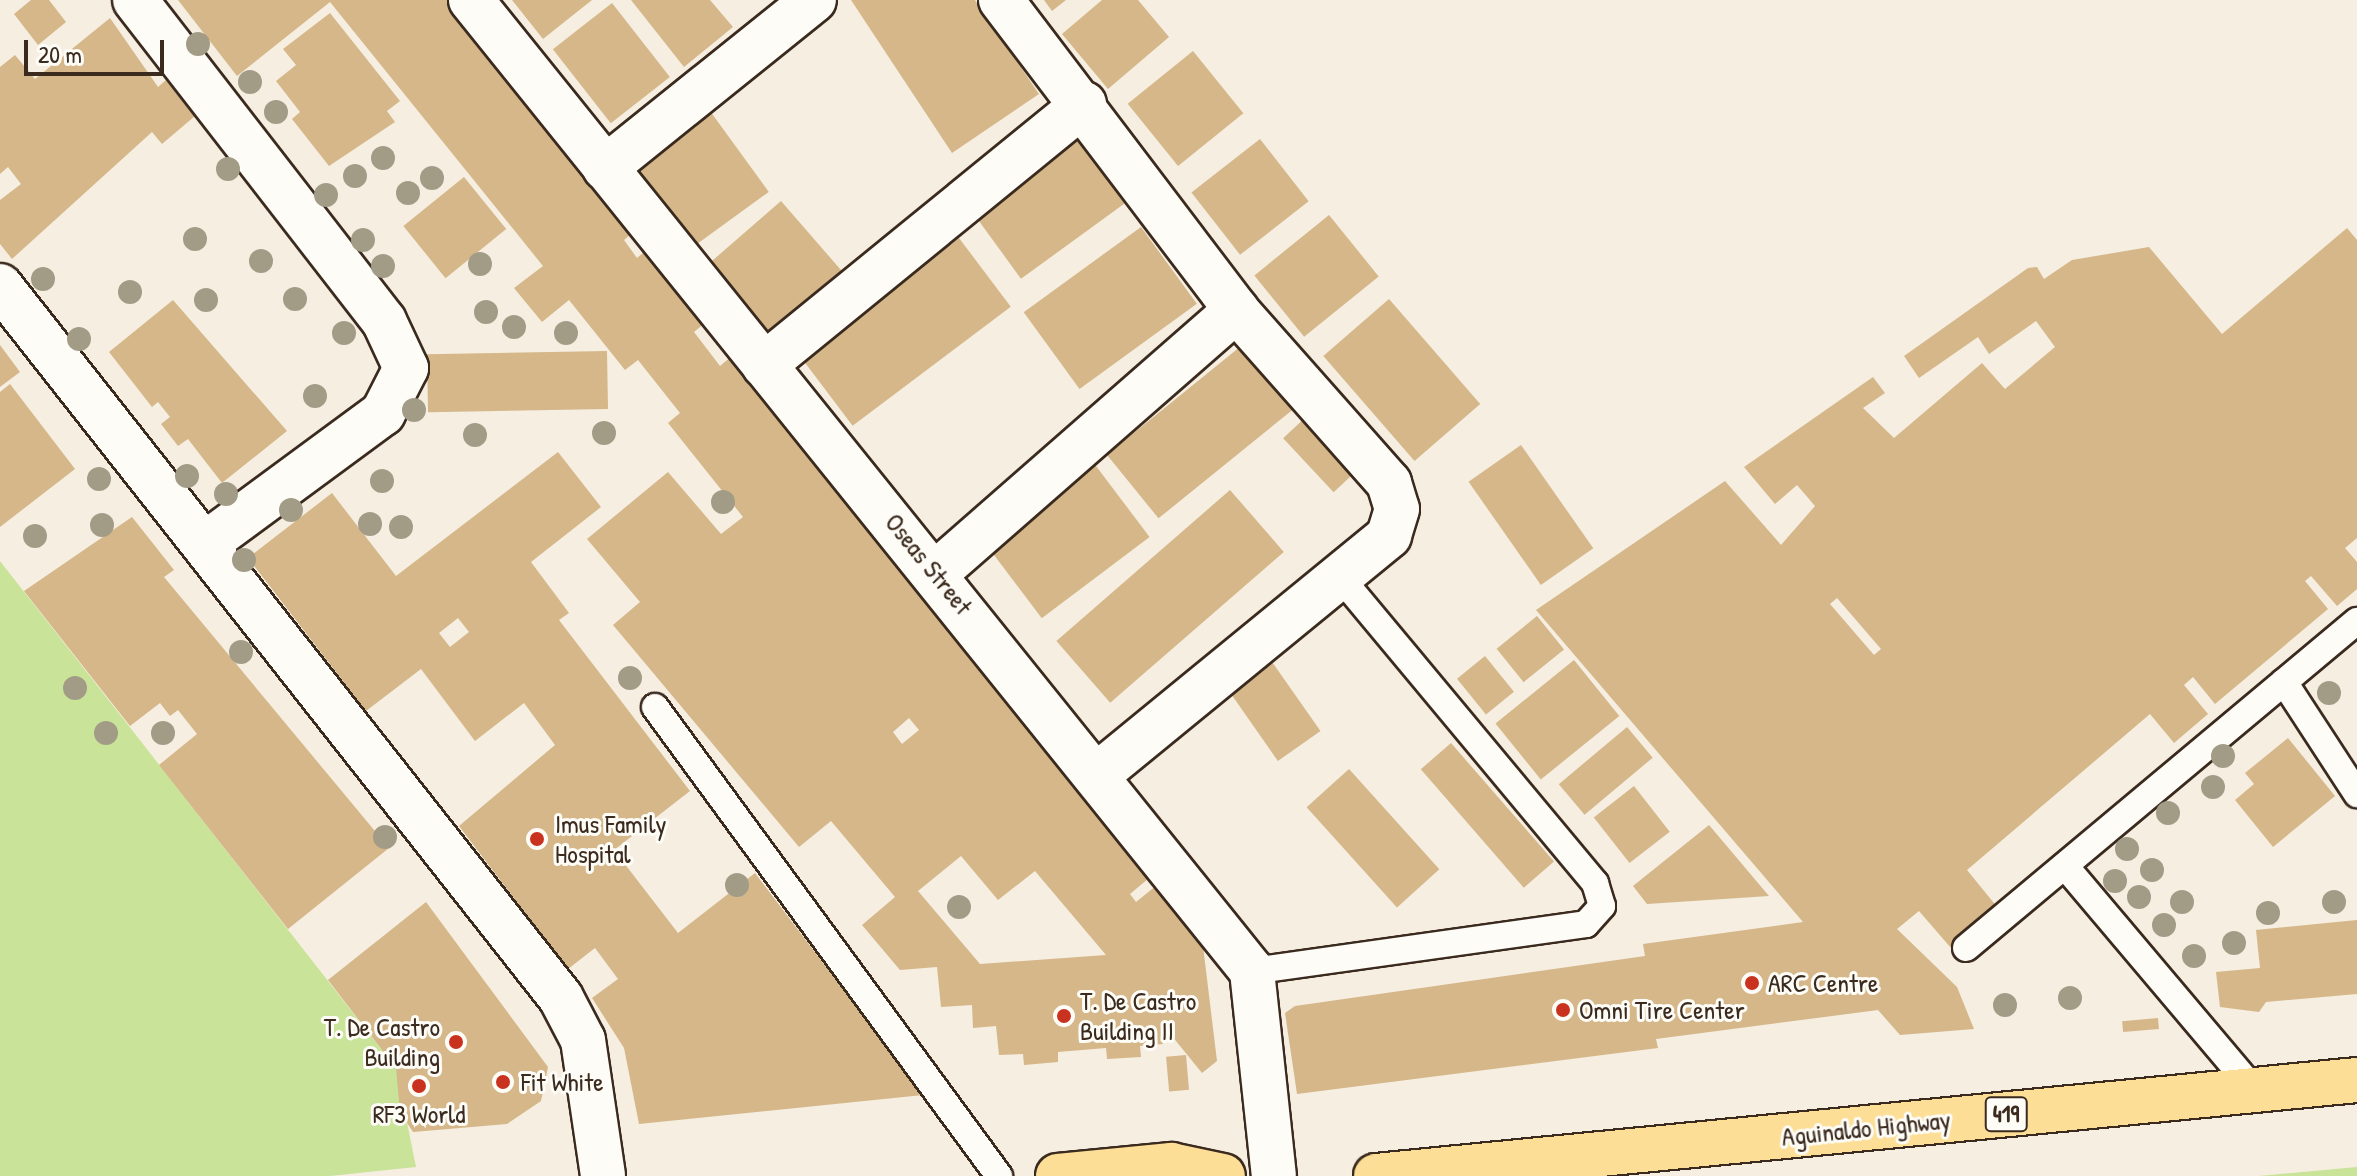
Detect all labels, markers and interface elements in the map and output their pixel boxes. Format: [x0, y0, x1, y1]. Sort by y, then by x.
scale bar [28, 24, 168, 74]
text: 20 m [38, 38, 82, 70]
street label: Oseas Street [879, 507, 979, 621]
place label: Imus Family Hospital [555, 808, 667, 870]
marker: Imus Family Hospital [526, 828, 548, 850]
place label: ARC Centre [1768, 967, 1878, 999]
marker: ARC Centre [1743, 974, 1761, 992]
place label: T. De Castro Building II [1080, 985, 1196, 1046]
place label: Omni Tire Center [1579, 994, 1745, 1026]
marker: Omni Tire Center [1554, 1001, 1572, 1019]
marker: T. De Castro Building II [1055, 1007, 1073, 1025]
place label: T. De Castro Building [324, 1011, 440, 1072]
marker: T. De Castro Building [447, 1033, 465, 1051]
place label: Fit White [521, 1066, 604, 1098]
marker: Fit White [492, 1071, 514, 1093]
marker: RF3 World [410, 1077, 428, 1095]
road number: 419 [1984, 1094, 2028, 1134]
place label: RF3 World [373, 1098, 465, 1130]
street label: Aguinaldo Highway [1780, 1104, 1952, 1152]

